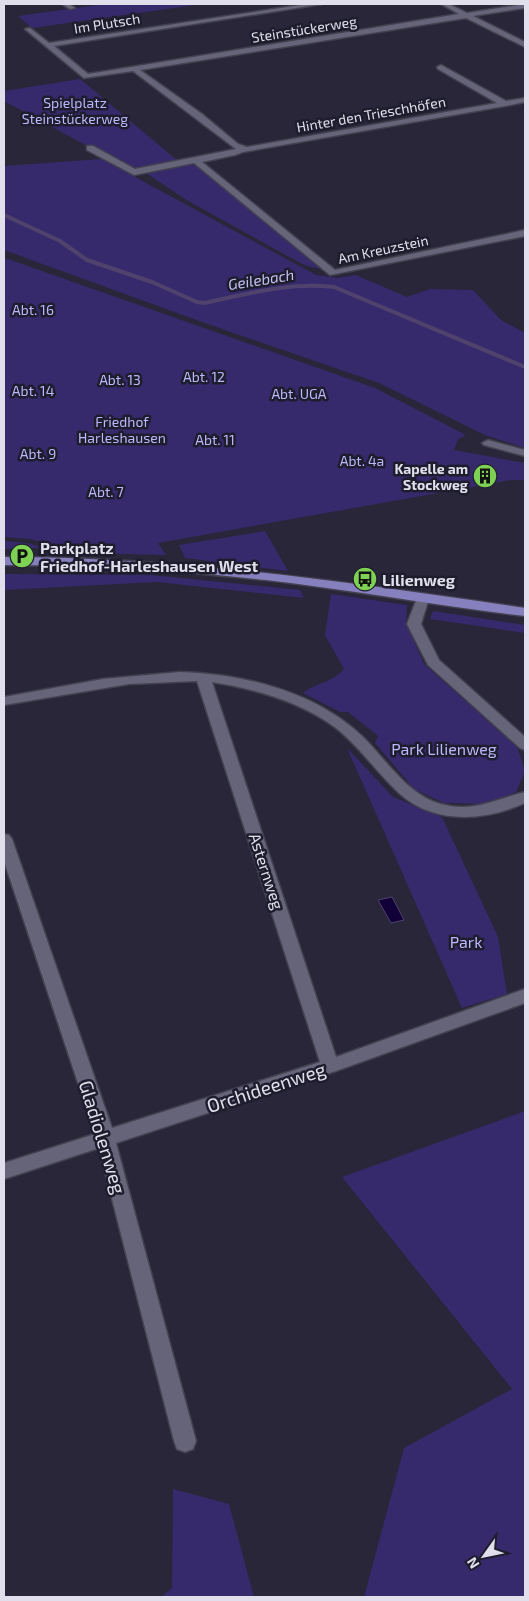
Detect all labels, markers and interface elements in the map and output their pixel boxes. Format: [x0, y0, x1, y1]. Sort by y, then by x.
street label: Im Plutsch [73, 9, 141, 37]
street label: Steinstückerweg [250, 12, 358, 46]
street label: Hinter den Trieschhöfen [295, 93, 447, 135]
park label: Spielplatz Steinstückerweg [22, 94, 128, 127]
street label: Am Kreuzstein [336, 231, 430, 267]
water label: Geilebach [227, 265, 295, 293]
park label: Abt. 16 [12, 301, 54, 318]
park label: Abt. 12 [183, 368, 225, 385]
park label: Abt. 13 [99, 371, 141, 388]
park label: Abt. 14 [12, 382, 54, 399]
park label: Abt. UGA [271, 385, 327, 402]
park label: Friedhof Harleshausen [78, 413, 166, 446]
park label: Abt. 11 [195, 431, 235, 448]
park label: Abt. 9 [20, 445, 56, 462]
park label: Abt. 4a [340, 452, 384, 469]
place label: Kapelle am Stockweg [394, 460, 468, 493]
building icon: Kapelle am Stockweg [472, 463, 498, 489]
park label: Abt. 7 [88, 483, 124, 500]
place label: Parkplatz Friedhof-Harleshausen West [40, 538, 259, 575]
parking icon: Parkplatz Friedhof-Harleshausen West [9, 543, 35, 569]
bus stop icon: Lilienweg [352, 566, 378, 592]
place label: Lilienweg [382, 570, 456, 589]
park label: Park Lilienweg [391, 739, 497, 758]
street label: Asternweg [246, 830, 288, 912]
park label: Park [450, 932, 482, 951]
street label: Orchideenweg [204, 1057, 329, 1117]
street label: Gladiolenweg [75, 1077, 131, 1197]
north arrow [459, 1531, 509, 1581]
text: N [463, 1554, 483, 1572]

